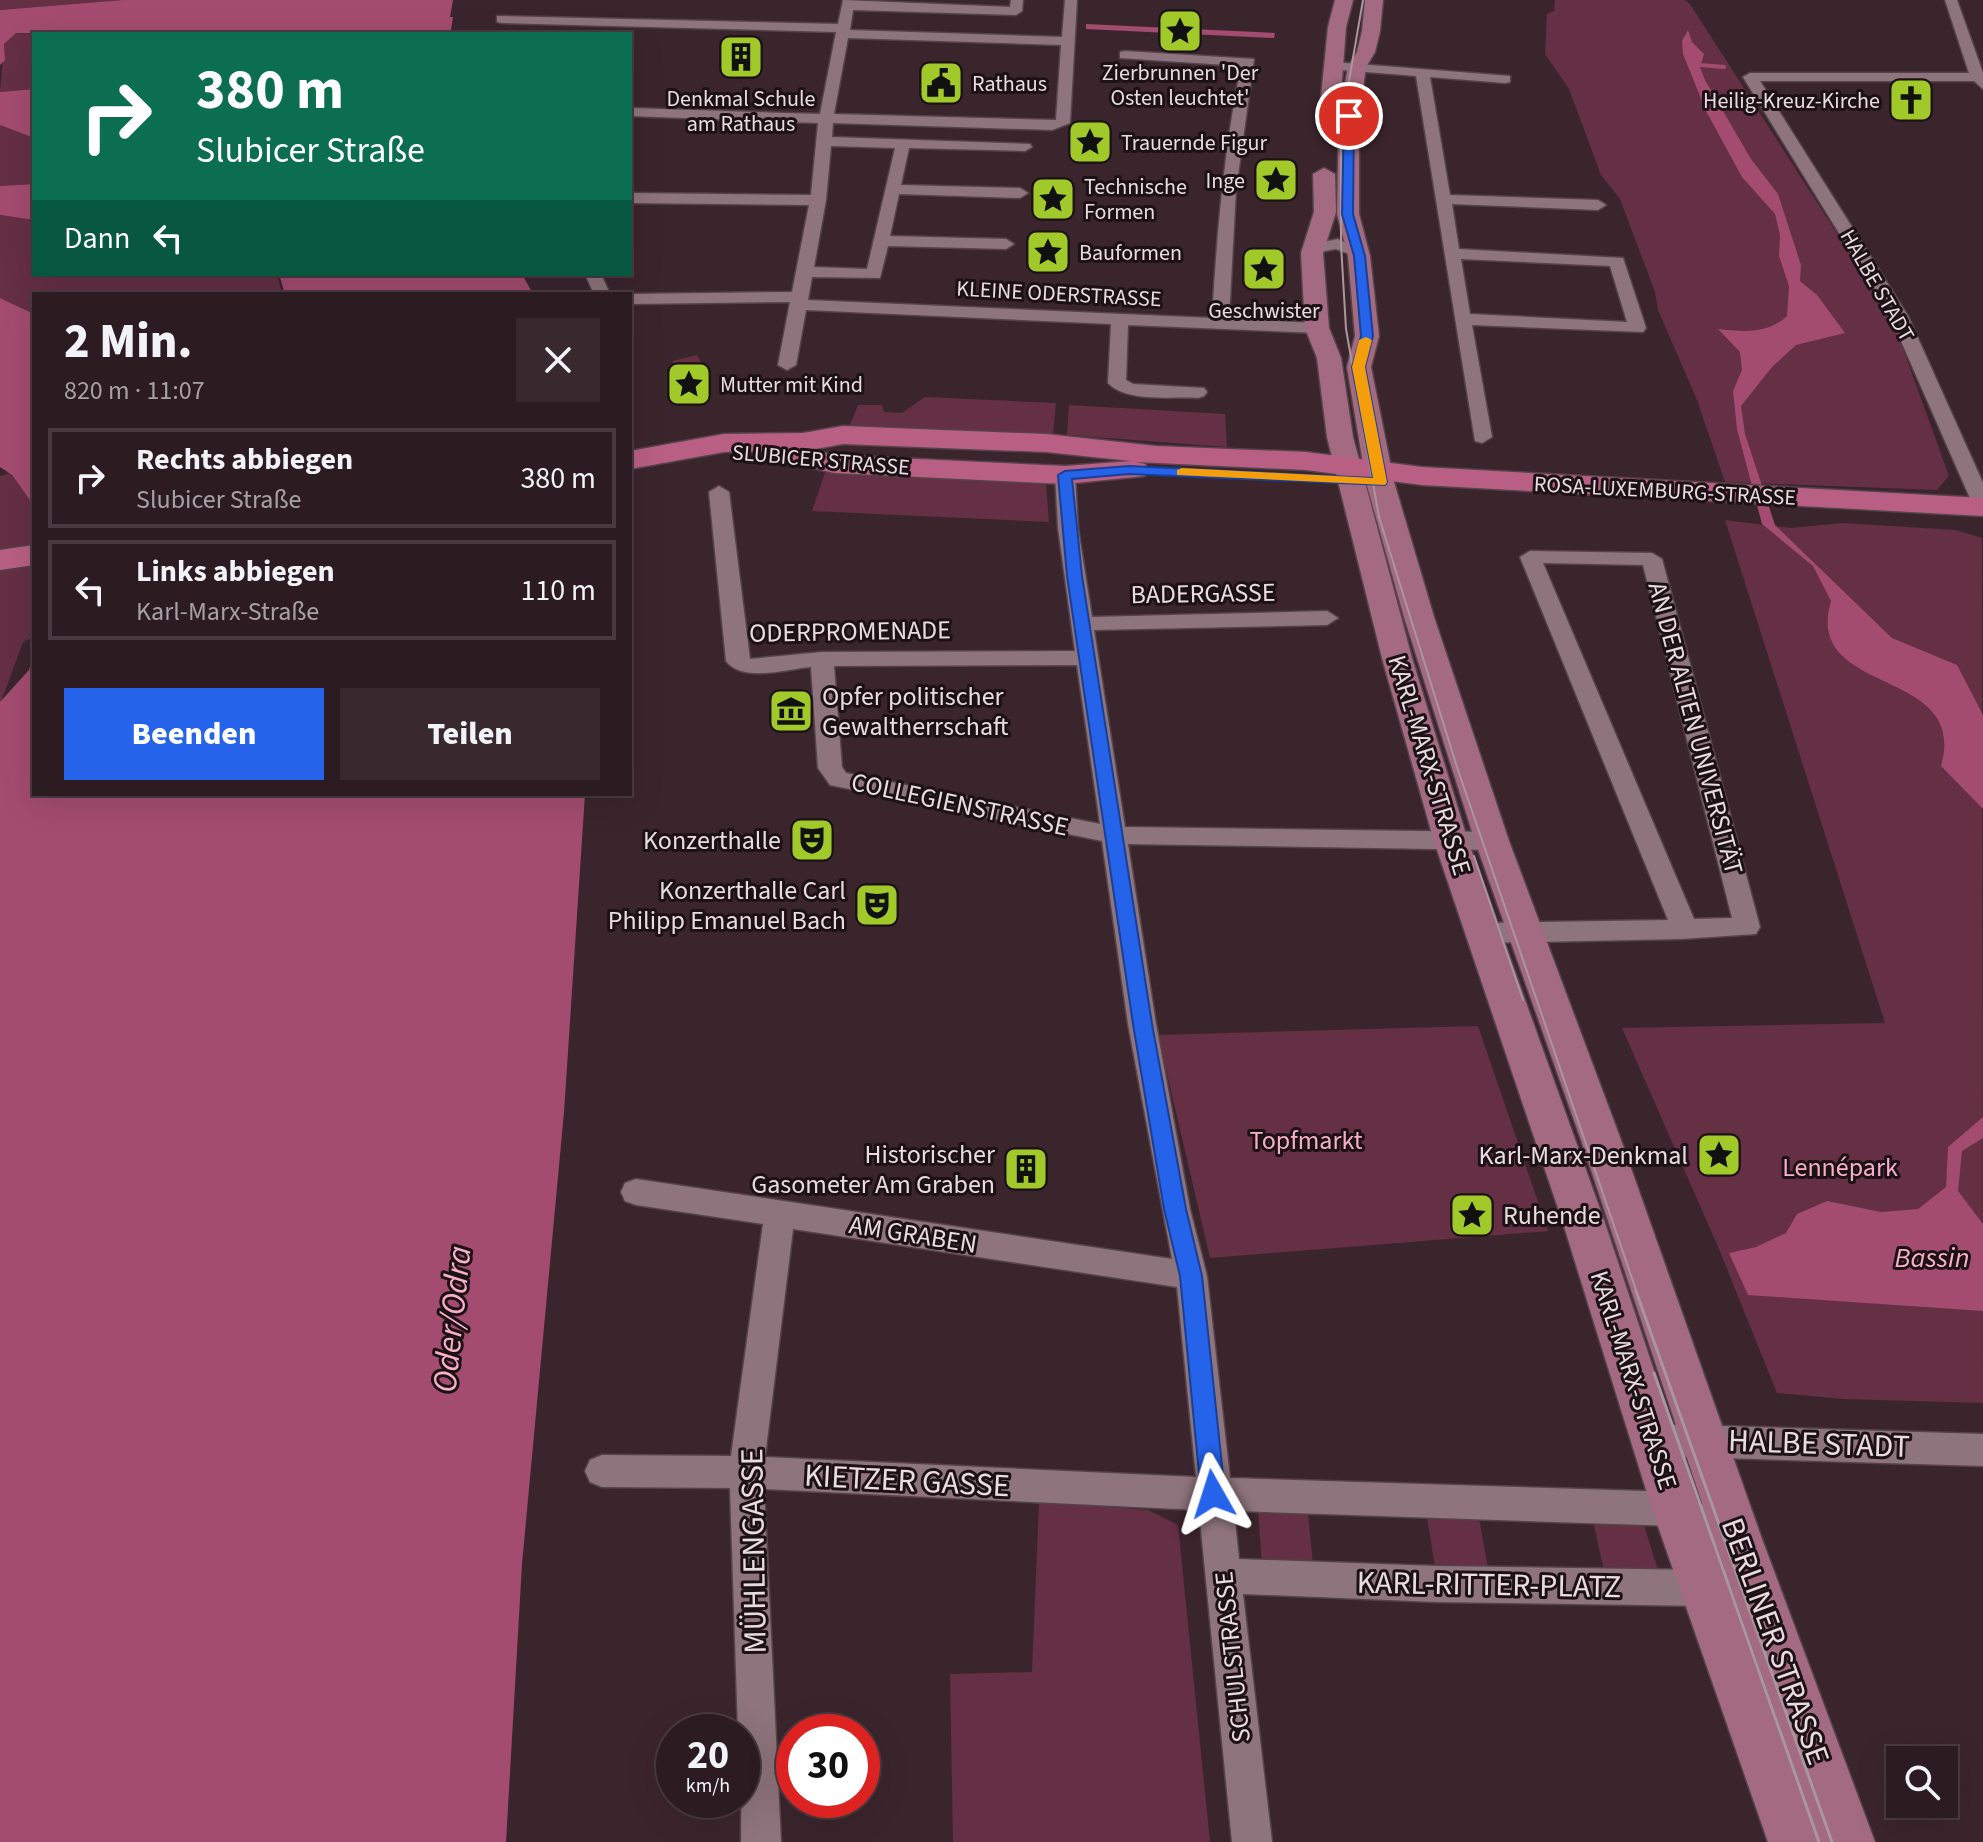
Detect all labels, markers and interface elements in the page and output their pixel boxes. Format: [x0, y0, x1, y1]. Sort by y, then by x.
place icon: Zierbrunnen 'Der Osten leuchtet' [1156, 7, 1204, 55]
building icon: Denkmal Schule am Rathaus [717, 33, 765, 81]
text: 380 m [196, 51, 344, 130]
place label: Zierbrunnen 'Der Osten leuchtet' [1102, 57, 1259, 114]
public building icon: Rathaus [917, 59, 965, 107]
icon: right [64, 64, 168, 168]
place label: Rathaus [972, 68, 1047, 100]
church icon: Heilig-Kreuz-Kirche [1887, 76, 1935, 124]
pin [1315, 82, 1383, 150]
place label: Denkmal Schule am Rathaus [667, 83, 816, 140]
place label: Heilig-Kreuz-Kirche [1703, 85, 1880, 117]
icon: arrive [1327, 94, 1371, 138]
place icon: Trauernde Figur [1066, 118, 1114, 166]
text: Slubicer Straße [196, 125, 425, 176]
place label: Trauernde Figur [1121, 127, 1267, 159]
place icon: Inge [1252, 156, 1300, 204]
place label: Inge [1205, 165, 1245, 197]
place label: Technische Formen [1084, 171, 1187, 228]
place icon: Technische Formen [1029, 175, 1077, 223]
icon: left [146, 216, 190, 260]
text: Dann [64, 217, 130, 260]
street label: HALBE STADT [1832, 223, 1922, 348]
place icon: Bauformen [1024, 228, 1072, 276]
place label: Bauformen [1079, 237, 1182, 269]
place icon: Geschwister [1240, 245, 1288, 293]
street label: KLEINE ODERSTRASSE [956, 273, 1162, 315]
place label: Geschwister [1208, 295, 1320, 327]
text: 2 Min. [64, 308, 192, 376]
button: close [516, 318, 600, 402]
place icon: Mutter mit Kind [665, 360, 713, 408]
place label: Mutter mit Kind [720, 369, 863, 401]
text: 820 m · 11:07 [64, 372, 205, 409]
street label: SLUBICER STRASSE [731, 436, 911, 484]
text: Rechts abbiegen [136, 438, 353, 481]
icon: right [68, 456, 112, 500]
text: 380 m [520, 457, 596, 500]
street label: ROSA-LUXEMBURG-STRASSE [1533, 468, 1797, 514]
text: Slubicer Straße [136, 481, 301, 518]
text: Links abbiegen [136, 550, 335, 593]
icon: left [68, 568, 112, 612]
text: 110 m [520, 569, 596, 612]
street label: BADERGASSE [1130, 574, 1276, 613]
street label: AN DER ALTEN UNIVERSITÄT [1639, 578, 1752, 879]
text: Karl-Marx-Straße [136, 593, 319, 630]
street label: ODERPROMENADE [749, 611, 951, 652]
street label: KARL-MARX-STRASSE [1378, 651, 1481, 880]
place label: Opfer politischer Gewaltherrschaft [822, 678, 1009, 745]
museum icon: Opfer politischer Gewaltherrschaft [767, 687, 815, 735]
button: Beenden [64, 688, 324, 780]
button: Teilen [340, 688, 600, 780]
street label: COLLEGIENSTRASSE [848, 763, 1072, 846]
theatre icon: Konzerthalle [788, 816, 836, 864]
place label: Konzerthalle [643, 822, 781, 859]
place label: Konzerthalle Carl Philipp Emanuel Bach [608, 872, 846, 939]
theatre icon: Konzerthalle Carl Philipp Emanuel Bach [853, 881, 901, 929]
park label: Topfmarkt [1249, 1122, 1363, 1159]
place icon: Karl-Marx-Denkmal [1695, 1131, 1743, 1179]
place label: Historischer Gasometer Am Graben [751, 1136, 996, 1203]
place label: Karl-Marx-Denkmal [1478, 1137, 1688, 1174]
building icon: Historischer Gasometer Am Graben [1002, 1145, 1050, 1193]
park label: Lennépark [1782, 1149, 1898, 1186]
place icon: Ruhende [1448, 1191, 1496, 1239]
place label: Ruhende [1503, 1197, 1601, 1234]
street label: AM GRABEN [846, 1206, 979, 1263]
water label: Bassin [1895, 1238, 1969, 1278]
water label: Oder/Odra [420, 1243, 485, 1395]
street label: KARL-MARX-STRASSE [1581, 1266, 1686, 1494]
street label: HALBE STADT [1727, 1418, 1911, 1470]
street label: MÜHLENGASSE [729, 1448, 779, 1654]
position arrow [1171, 1452, 1255, 1536]
street label: KIETZER GASSE [803, 1453, 1011, 1509]
street label: BERLINER STRASSE [1709, 1511, 1841, 1771]
street label: KARL-RITTER-PLATZ [1356, 1560, 1622, 1610]
street label: SCHULSTRASSE [1205, 1570, 1260, 1744]
speed limit sign: 30 [776, 1714, 880, 1818]
text: 20 [687, 1727, 729, 1784]
map controls [1886, 1746, 1958, 1818]
button: search [1886, 1746, 1958, 1818]
text: km/h [686, 1772, 730, 1800]

